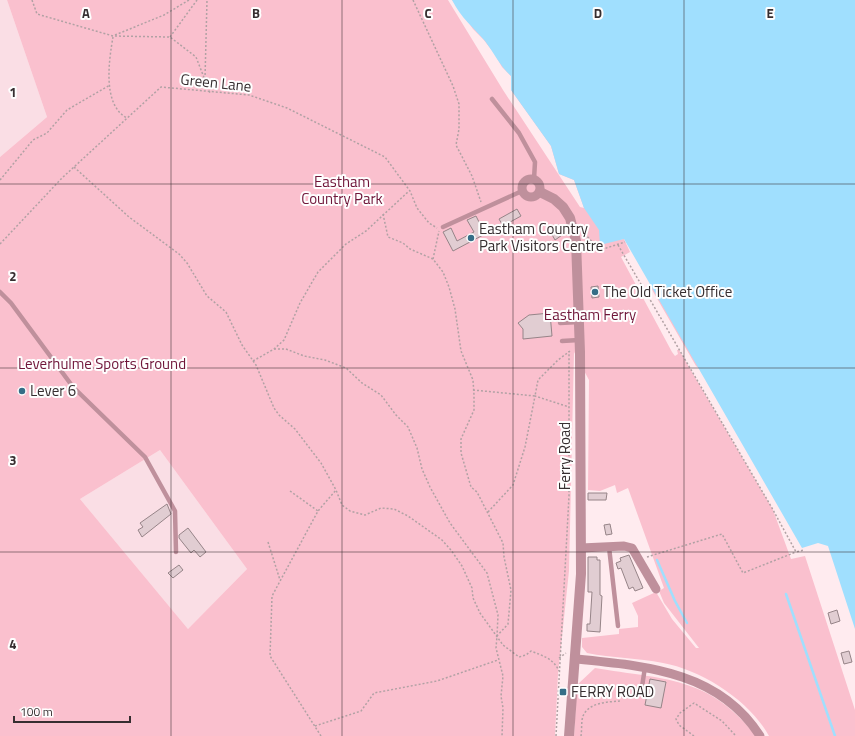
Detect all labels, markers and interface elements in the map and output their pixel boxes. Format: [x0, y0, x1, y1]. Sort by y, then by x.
text: A [82, 3, 90, 23]
text: B [252, 3, 260, 23]
text: C [424, 3, 432, 23]
text: D [594, 3, 602, 23]
text: E [766, 3, 774, 23]
street label: Green Lane [179, 67, 253, 98]
text: 1 [9, 82, 17, 102]
park label: Eastham Country Park [301, 170, 383, 210]
place label: Eastham Country Park Visitors Centre [479, 217, 603, 257]
marker: Eastham Country Park Visitors Centre [466, 233, 476, 243]
text: 2 [9, 266, 17, 286]
place label: The Old Ticket Office [603, 280, 732, 303]
marker: The Old Ticket Office [590, 287, 600, 297]
park label: Eastham Ferry [544, 303, 636, 326]
park label: Leverhulme Sports Ground [18, 352, 186, 375]
place label: Lever 6 [30, 379, 76, 402]
marker: Lever 6 [17, 386, 27, 396]
street label: Ferry Road [553, 422, 576, 490]
text: 3 [9, 450, 17, 470]
text: 4 [9, 634, 17, 654]
place label: FERRY ROAD [571, 680, 654, 703]
marker: FERRY ROAD [558, 687, 568, 697]
scale bar [14, 698, 130, 724]
text: 100 m [20, 702, 53, 721]

